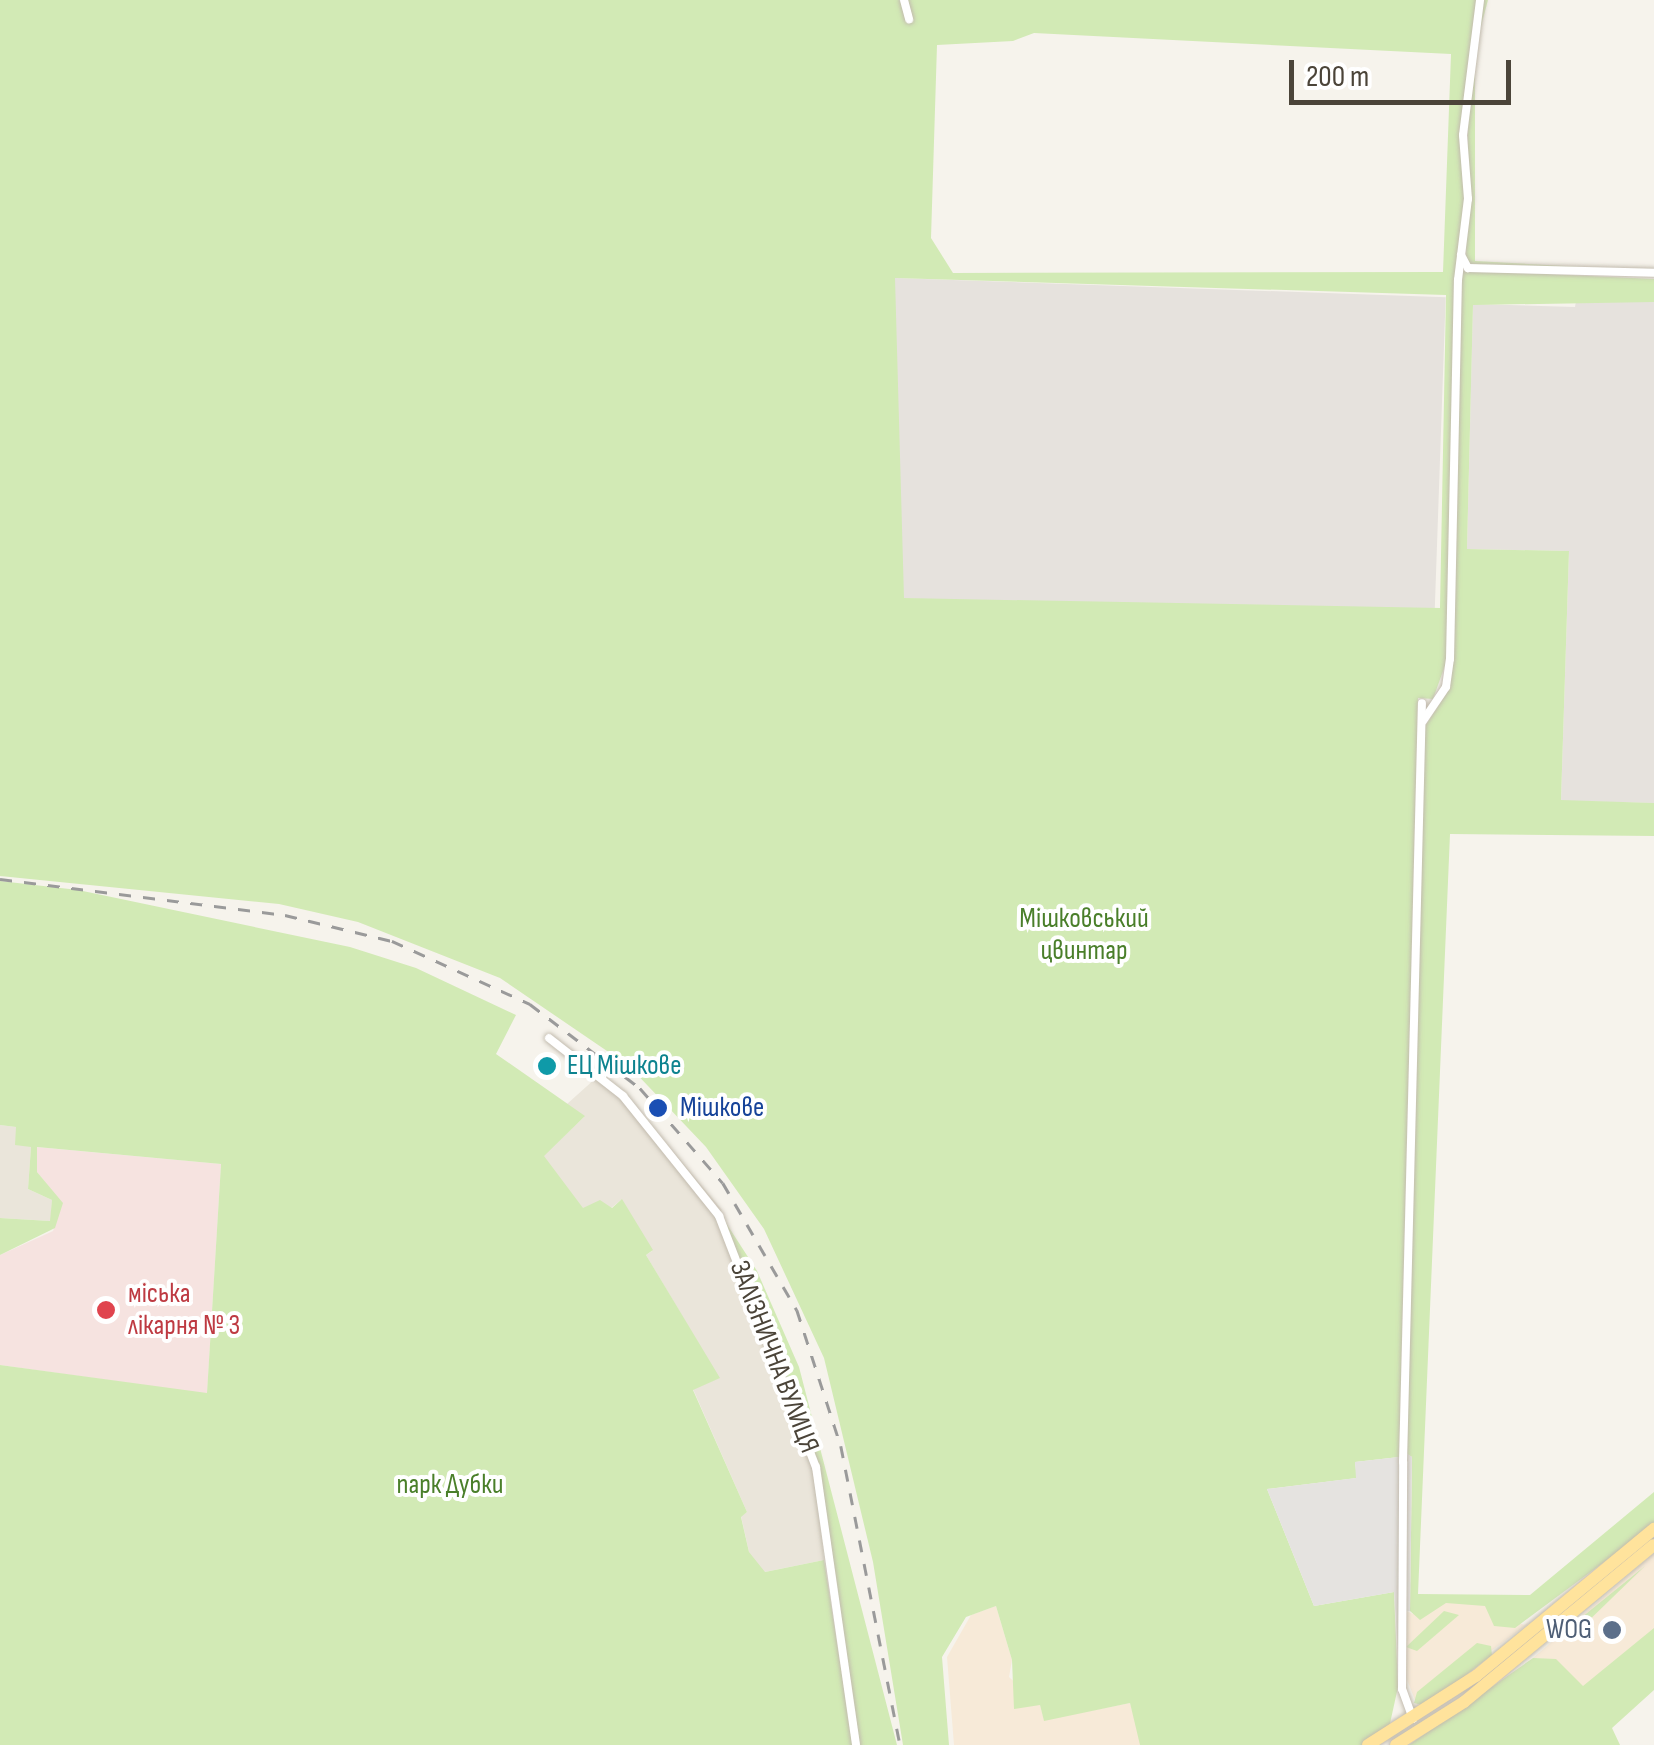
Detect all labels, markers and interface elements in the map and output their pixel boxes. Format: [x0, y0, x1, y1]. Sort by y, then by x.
scale bar [1294, 40, 1516, 102]
text: 200 m [1306, 59, 1369, 95]
park label: Мішковський цвинтар [1019, 902, 1149, 968]
place label: ЕЦ Мішкове [567, 1049, 681, 1083]
marker: ЕЦ Мішкове [536, 1055, 558, 1077]
place label: Мішкове [680, 1091, 764, 1125]
marker: Мішкове [645, 1095, 671, 1121]
street label: ЗАЛІЗНИЧНА ВУЛИЦЯ [722, 1256, 826, 1458]
place label: міська лікарня № 3 [128, 1277, 240, 1343]
marker: міська лікарня № 3 [93, 1297, 119, 1323]
park label: парк Дубки [396, 1468, 504, 1502]
place label: WOG [1546, 1613, 1592, 1647]
marker: WOG [1601, 1619, 1623, 1641]

